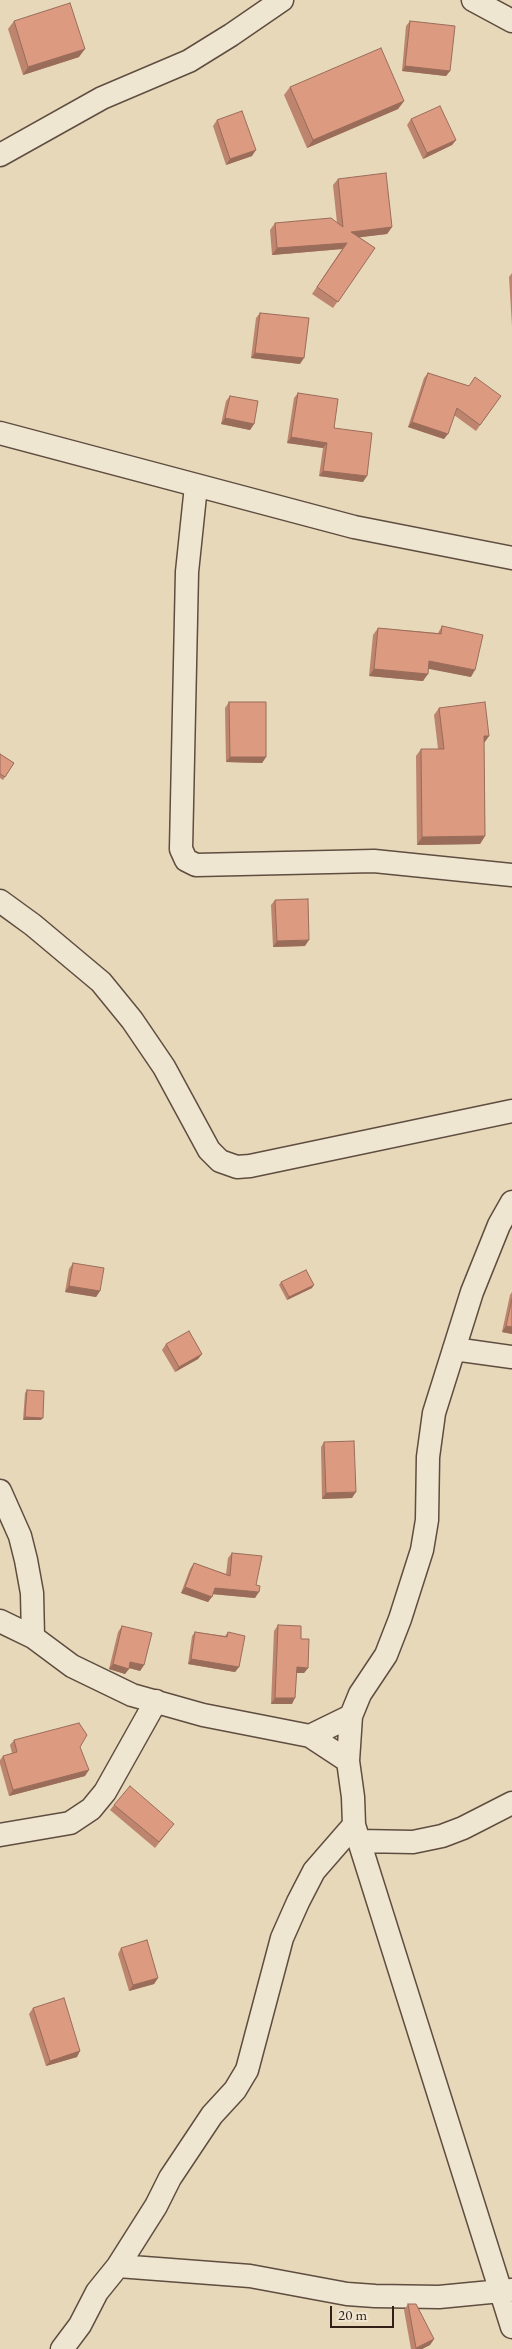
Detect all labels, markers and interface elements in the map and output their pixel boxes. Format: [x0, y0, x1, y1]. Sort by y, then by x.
scale bar [332, 2296, 396, 2328]
text: 20 m [338, 2305, 367, 2324]

